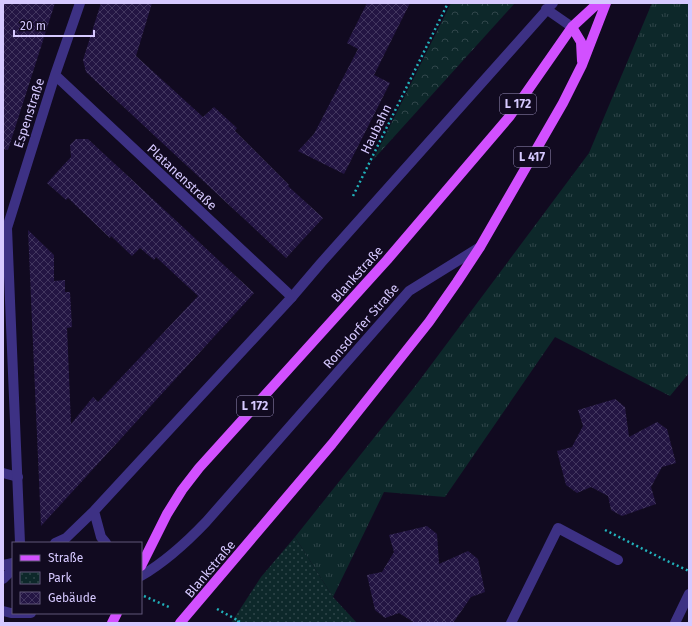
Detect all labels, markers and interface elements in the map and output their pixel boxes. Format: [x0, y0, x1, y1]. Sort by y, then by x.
scale bar [14, 12, 94, 38]
text: 20 m [20, 19, 46, 33]
street label: Espenstraße [11, 76, 47, 150]
road number: L 172 [500, 94, 536, 114]
street label: Haubahn [358, 102, 394, 156]
street label: Platanenstraße [144, 141, 220, 213]
road number: L 417 [514, 147, 550, 167]
street label: Blankstraße [328, 243, 386, 305]
street label: Ronsdorfer Straße [320, 281, 402, 371]
road number: L 172 [237, 396, 273, 416]
street label: Blankstraße [182, 537, 238, 601]
legend [12, 542, 142, 614]
text: Straße [48, 551, 83, 565]
text: Park [48, 571, 72, 585]
text: Gebäude [48, 591, 96, 605]

